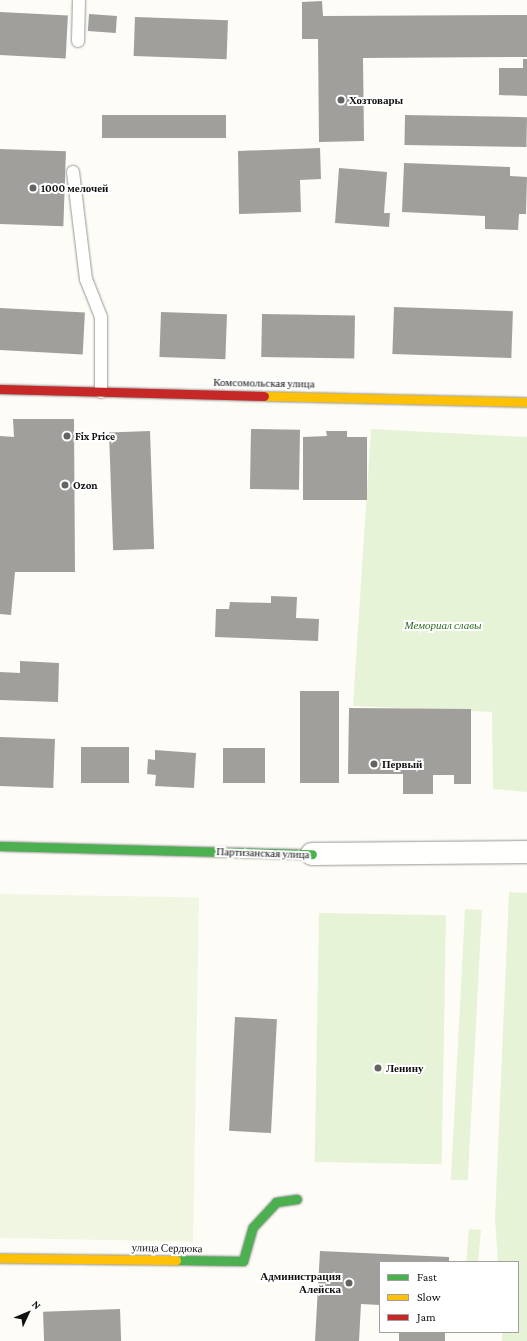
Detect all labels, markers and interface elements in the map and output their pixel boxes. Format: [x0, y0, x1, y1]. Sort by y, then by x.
place label: Хозтовары [349, 93, 403, 107]
marker: Хозтовары [336, 95, 346, 105]
place label: 1000 мелочей [41, 181, 108, 195]
marker: 1000 мелочей [28, 183, 38, 193]
street label: Комсомольская улица [213, 376, 315, 390]
place label: Fix Price [75, 429, 115, 443]
marker: Fix Price [62, 431, 72, 441]
place label: Ozon [73, 478, 98, 492]
marker: Ozon [60, 480, 70, 490]
park label: Мемориал славы [404, 618, 482, 632]
place label: Первый [382, 757, 422, 771]
marker: Первый [369, 759, 379, 769]
street label: Партизанская улица [216, 845, 310, 861]
place label: Ленину [386, 1061, 424, 1075]
marker: Ленину [373, 1063, 383, 1073]
street label: улица Сердюка [131, 1241, 203, 1255]
legend [379, 1261, 519, 1333]
place label: Администрация Алейска [260, 1270, 341, 1296]
text: Fast [417, 1270, 437, 1284]
marker: Администрация Алейска [344, 1278, 354, 1288]
text: Slow [417, 1290, 441, 1304]
north arrow [8, 1293, 48, 1333]
text: N [30, 1298, 44, 1312]
text: Jam [417, 1310, 436, 1324]

